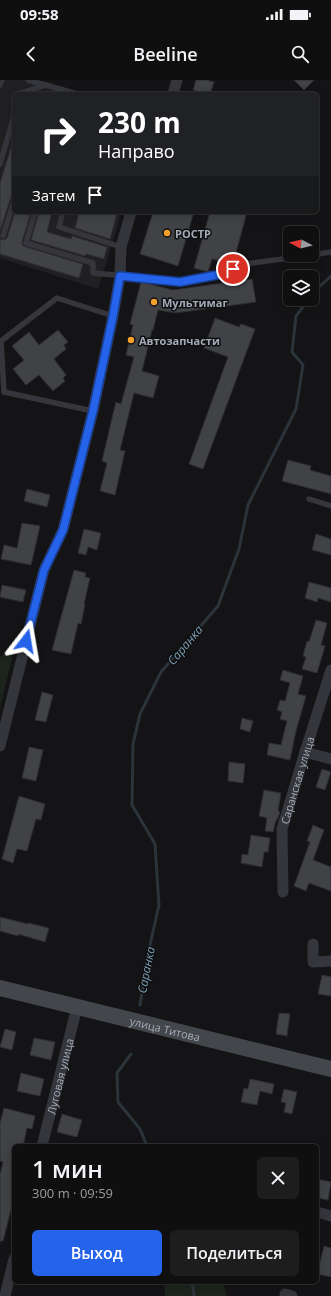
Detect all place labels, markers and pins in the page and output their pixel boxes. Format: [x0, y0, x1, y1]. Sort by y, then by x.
place label: РОСТР [175, 226, 211, 241]
marker: РОСТР [162, 228, 172, 238]
pin [216, 252, 250, 286]
place label: Мультимаг [162, 295, 228, 310]
marker: Мультимаг [149, 297, 159, 307]
place label: Автозапчасти [139, 333, 220, 348]
marker: Автозапчасти [126, 335, 136, 345]

